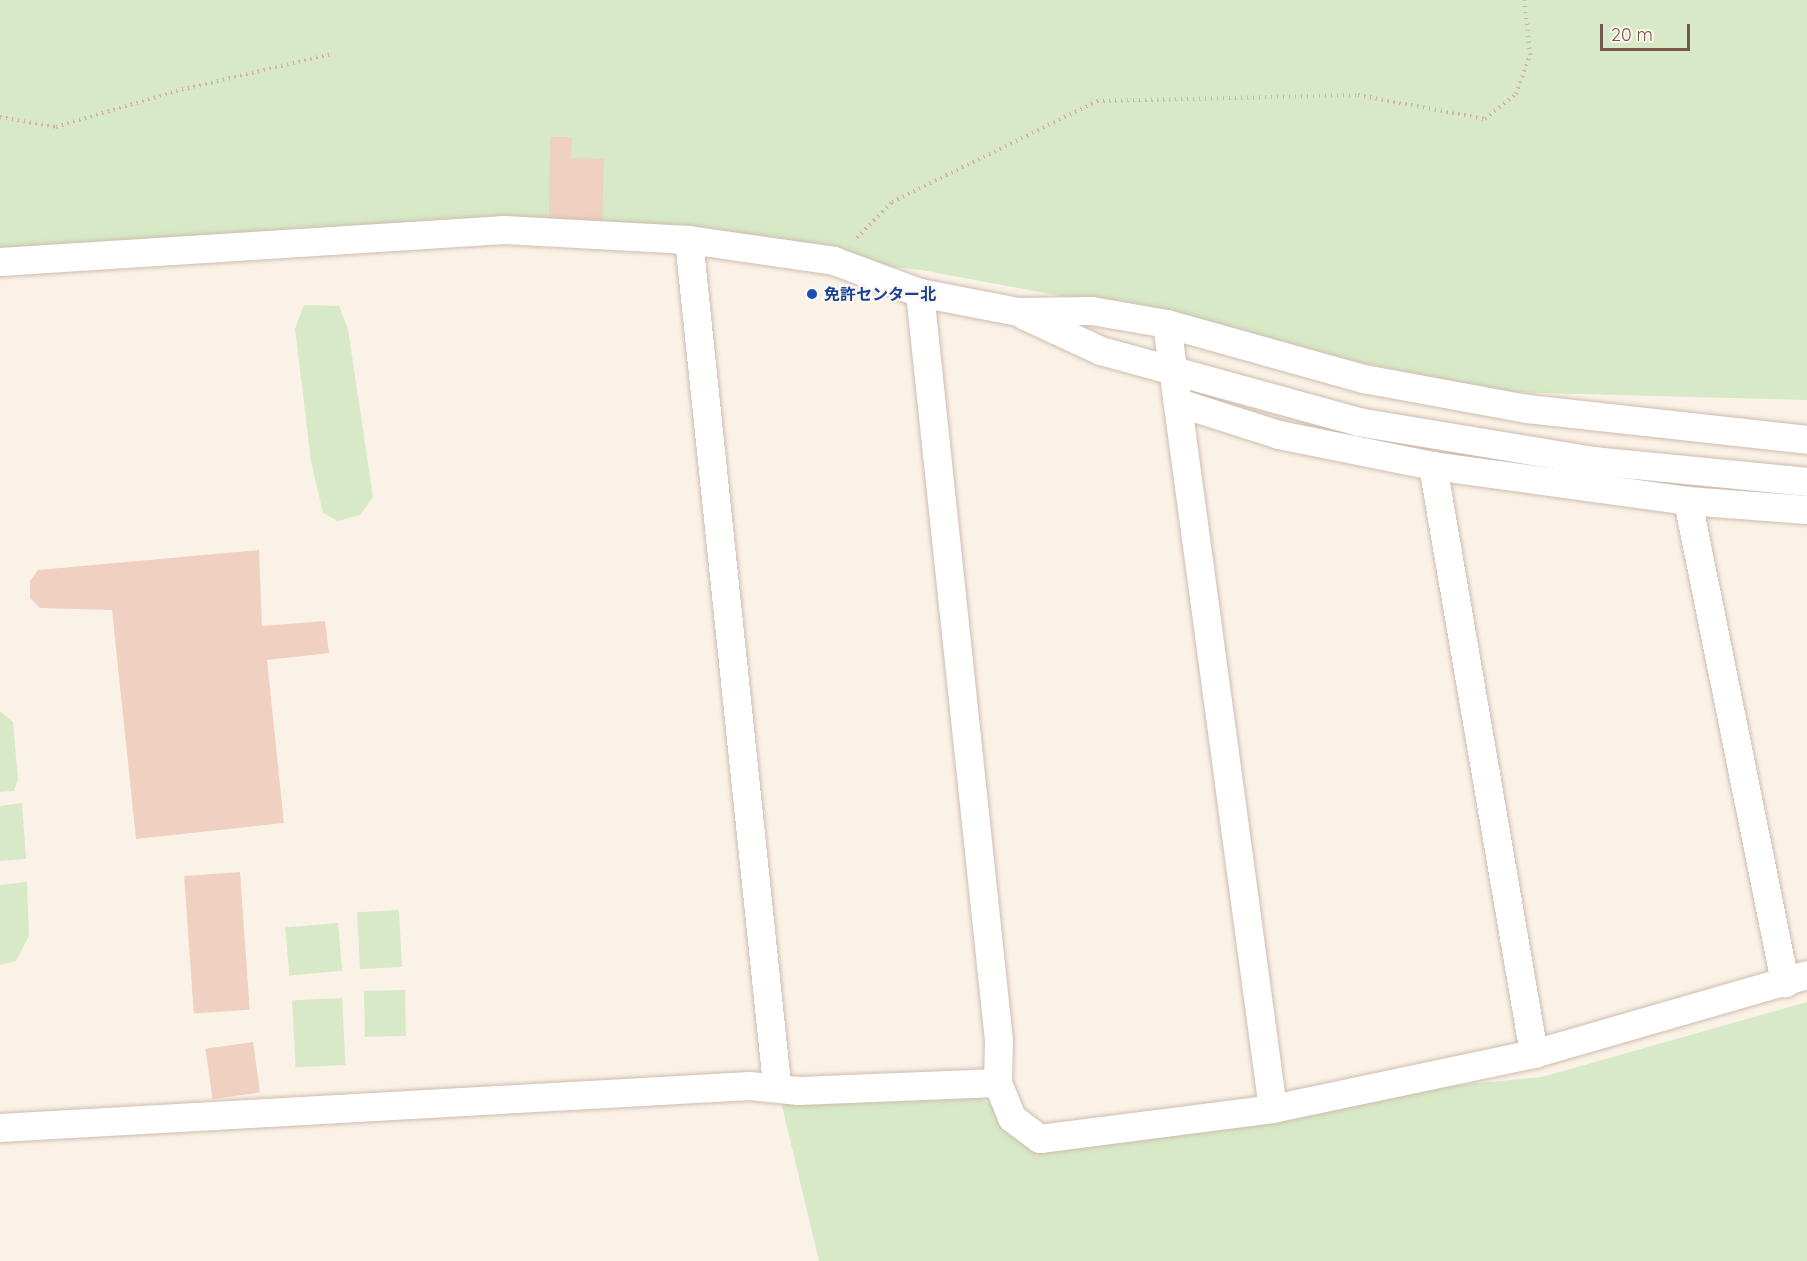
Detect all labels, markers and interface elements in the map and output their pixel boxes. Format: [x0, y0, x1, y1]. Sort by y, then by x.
scale bar [1603, 12, 1693, 50]
text: 20 m [1611, 23, 1653, 46]
place label: 免許センター北 [824, 284, 936, 304]
marker: 免許センター北 [805, 287, 819, 301]

